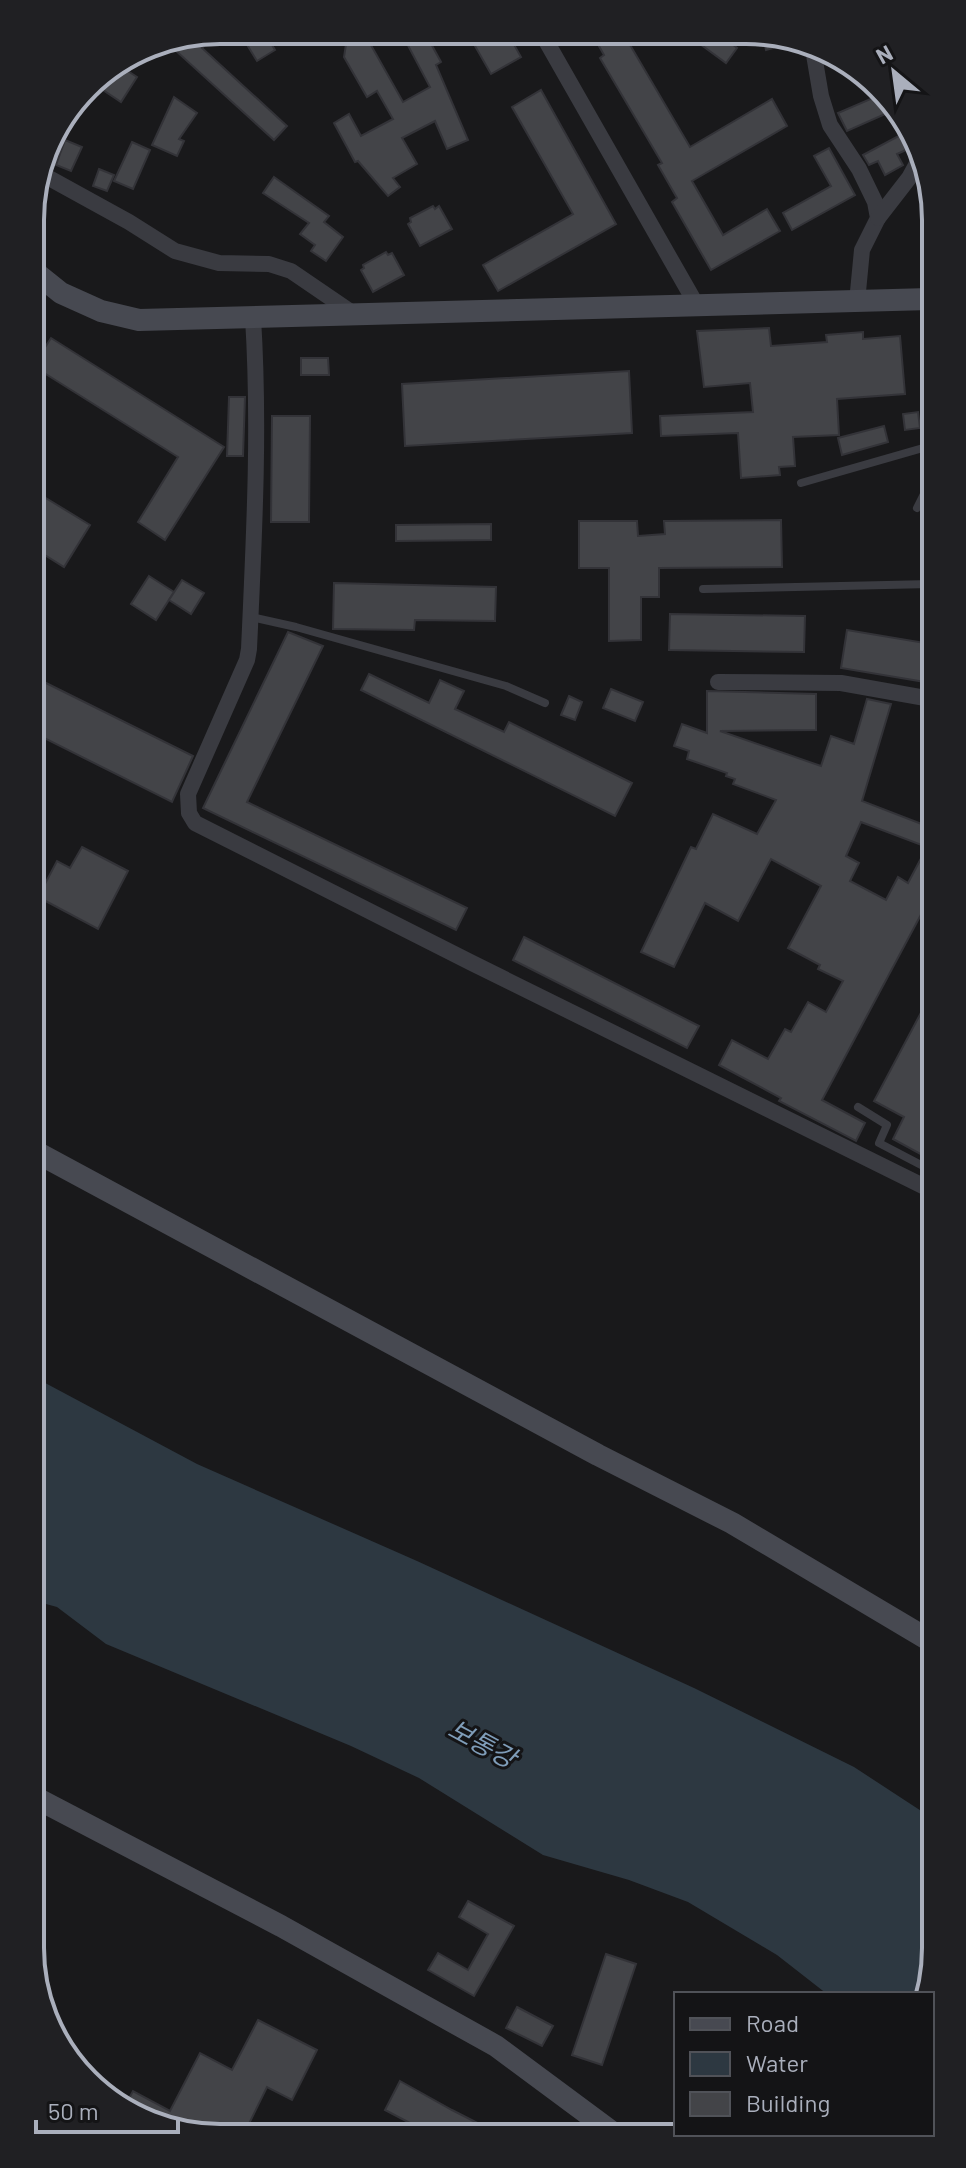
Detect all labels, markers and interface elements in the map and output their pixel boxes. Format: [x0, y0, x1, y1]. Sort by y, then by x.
north arrow [854, 32, 934, 112]
text: N [871, 39, 897, 69]
water label: 보통강 [444, 1712, 524, 1775]
legend [674, 1992, 934, 2136]
text: Road [746, 2008, 799, 2037]
text: Water [746, 2048, 808, 2077]
scale bar [36, 2084, 178, 2134]
text: Building [746, 2088, 830, 2117]
text: 50 m [48, 2096, 99, 2125]

